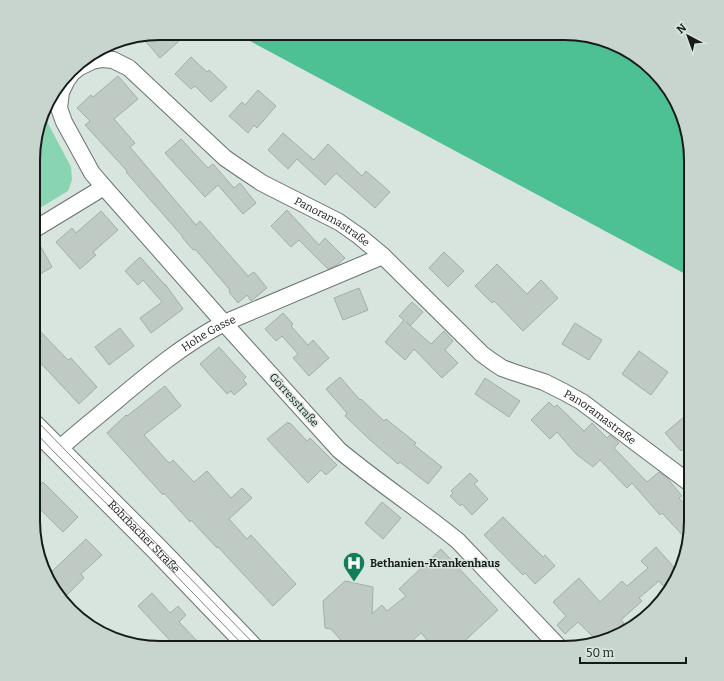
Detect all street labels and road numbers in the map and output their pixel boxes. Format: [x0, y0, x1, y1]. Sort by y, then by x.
street label: Panoramastraße [292, 194, 373, 249]
street label: Hohe Gasse [179, 312, 237, 354]
street label: Görresstraße [266, 370, 322, 430]
street label: Panoramastraße [562, 387, 639, 447]
street label: Rohrbacher Straße [106, 498, 183, 575]

